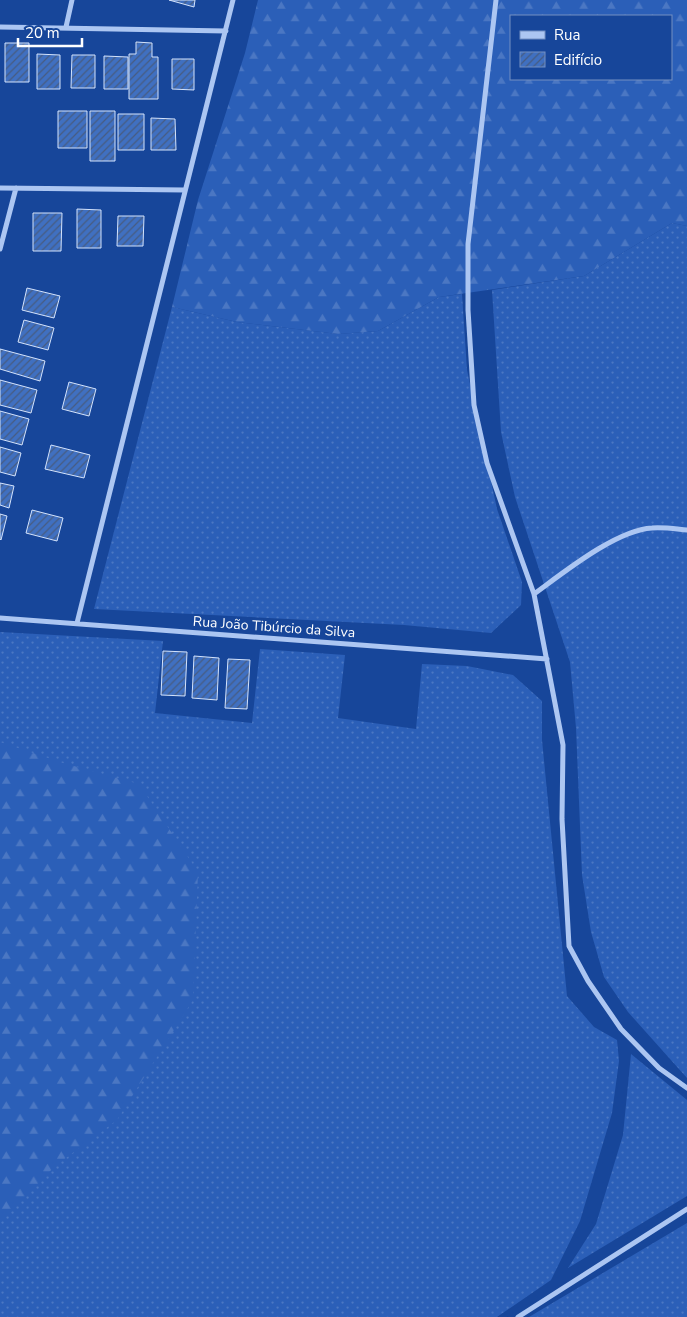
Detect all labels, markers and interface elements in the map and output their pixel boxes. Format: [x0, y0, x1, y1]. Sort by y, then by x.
scale bar [18, 15, 81, 47]
legend [510, 15, 672, 80]
text: 20 m [25, 23, 60, 43]
text: Rua [554, 25, 580, 45]
text: Edifício [554, 50, 602, 70]
street label: Rua João Tibúrcio da Silva [192, 612, 356, 642]

